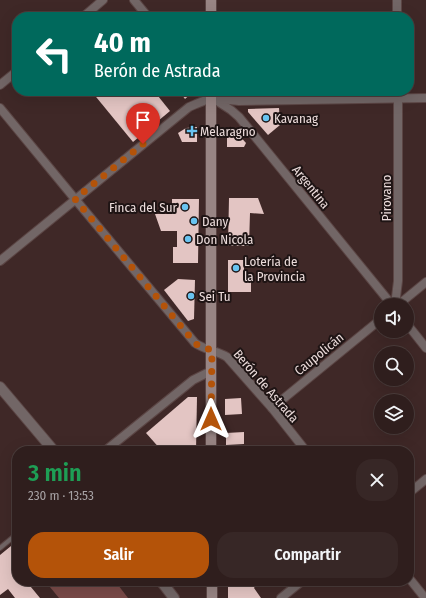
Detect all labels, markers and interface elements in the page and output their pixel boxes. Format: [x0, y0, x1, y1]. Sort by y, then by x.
text: 40 m [94, 26, 151, 59]
icon: left [28, 28, 80, 80]
text: Berón de Astrada [94, 60, 221, 82]
pin [126, 103, 160, 144]
icon: arrive [132, 109, 154, 131]
place label: Kavanag [274, 111, 319, 126]
marker: Kavanag [261, 113, 271, 123]
place label: Melaragno [200, 124, 256, 139]
marker: Melaragno [187, 126, 197, 136]
street label: Argentina [289, 162, 333, 212]
street label: Pirovano [379, 174, 394, 221]
place label: Finca del Sur [109, 200, 177, 215]
marker: Finca del Sur [180, 202, 190, 212]
place label: Dany [202, 214, 229, 229]
marker: Dany [189, 216, 199, 226]
place label: Don Nicola [196, 232, 253, 247]
marker: Don Nicola [183, 234, 193, 244]
place label: Lotería de la Provincia [244, 254, 305, 284]
marker: Lotería de la Provincia [231, 263, 241, 273]
place label: Sei Tu [199, 289, 231, 304]
marker: Sei Tu [186, 291, 196, 301]
map controls [374, 298, 414, 434]
button: sound [374, 298, 414, 338]
street label: Caupolicán [291, 330, 347, 378]
button: search [374, 346, 414, 386]
street label: Berón de Astrada [230, 347, 302, 425]
button: layers [374, 394, 414, 434]
position arrow [190, 398, 232, 440]
text: 3 min [28, 459, 82, 487]
button: close [356, 459, 398, 501]
text: 230 m · 13:53 [28, 488, 94, 503]
button: Salir [28, 532, 209, 578]
button: Compartir [217, 532, 398, 578]

